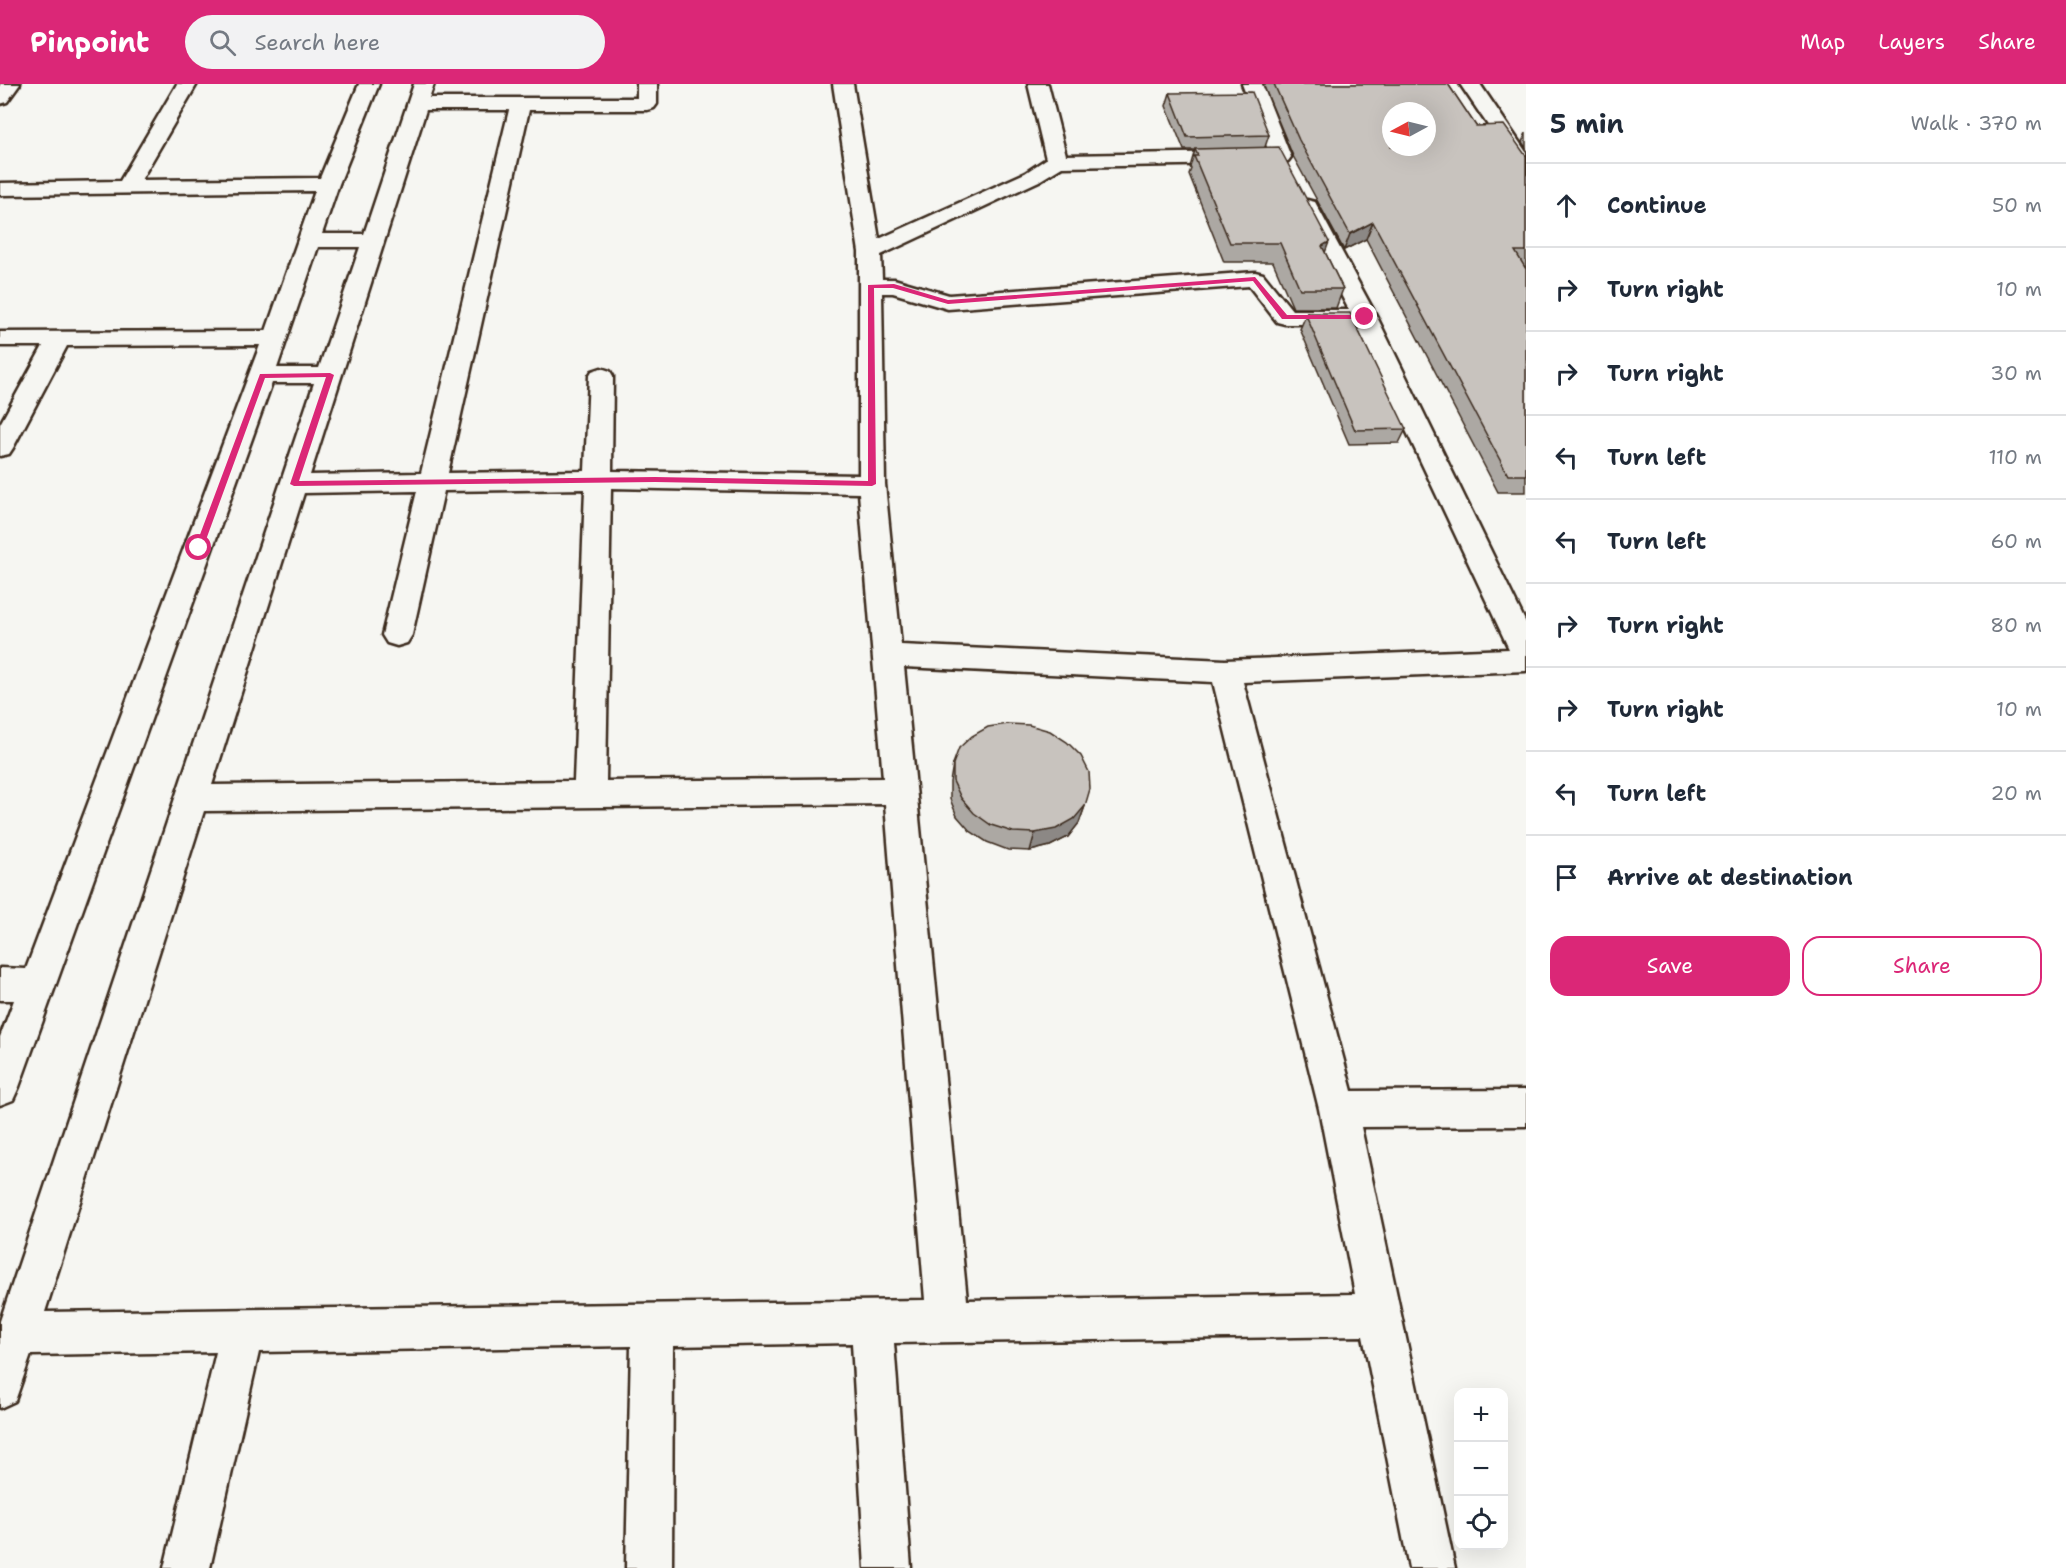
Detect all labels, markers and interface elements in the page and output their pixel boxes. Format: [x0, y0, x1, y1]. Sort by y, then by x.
search box [185, 15, 605, 69]
text: Pinpoint [30, 23, 149, 61]
icon: search [206, 26, 239, 59]
text: Search here [254, 28, 380, 57]
text: Map [1800, 28, 1845, 56]
text: Layers [1878, 28, 1945, 56]
text: Share [1978, 28, 2036, 56]
north arrow [1382, 102, 1436, 156]
text: 5 min [1550, 106, 1624, 141]
text: Walk · 370 m [1911, 110, 2042, 136]
icon: ahead [1550, 189, 1583, 222]
text: Continue [1607, 191, 1707, 220]
text: 50 m [1992, 192, 2042, 218]
icon: right [1550, 273, 1583, 306]
text: Turn right [1607, 275, 1724, 304]
text: 10 m [1996, 276, 2042, 302]
route end [1351, 303, 1377, 329]
icon: right [1550, 357, 1583, 390]
text: Turn right [1607, 359, 1724, 388]
text: 30 m [1990, 360, 2042, 386]
icon: left [1550, 441, 1583, 474]
text: Turn left [1607, 443, 1706, 472]
text: 110 m [1988, 444, 2042, 470]
icon: left [1550, 525, 1583, 558]
text: Turn left [1607, 527, 1706, 556]
text: 60 m [1990, 528, 2042, 554]
route start [185, 534, 211, 560]
icon: right [1550, 609, 1583, 642]
text: Turn right [1607, 611, 1724, 640]
text: 80 m [1990, 612, 2042, 638]
icon: right [1550, 693, 1583, 726]
text: Turn right [1607, 695, 1724, 724]
text: 10 m [1996, 696, 2042, 722]
icon: left [1550, 777, 1583, 810]
text: Turn left [1607, 779, 1706, 808]
text: 20 m [1991, 780, 2042, 806]
icon: arrive [1550, 861, 1583, 894]
text: Arrive at destination [1607, 863, 1853, 892]
button: Save [1550, 936, 1790, 996]
button: Share [1802, 936, 2042, 996]
map controls [1454, 1388, 1508, 1550]
button: + [1454, 1388, 1508, 1442]
button: − [1454, 1442, 1508, 1496]
button: locate [1454, 1496, 1508, 1550]

